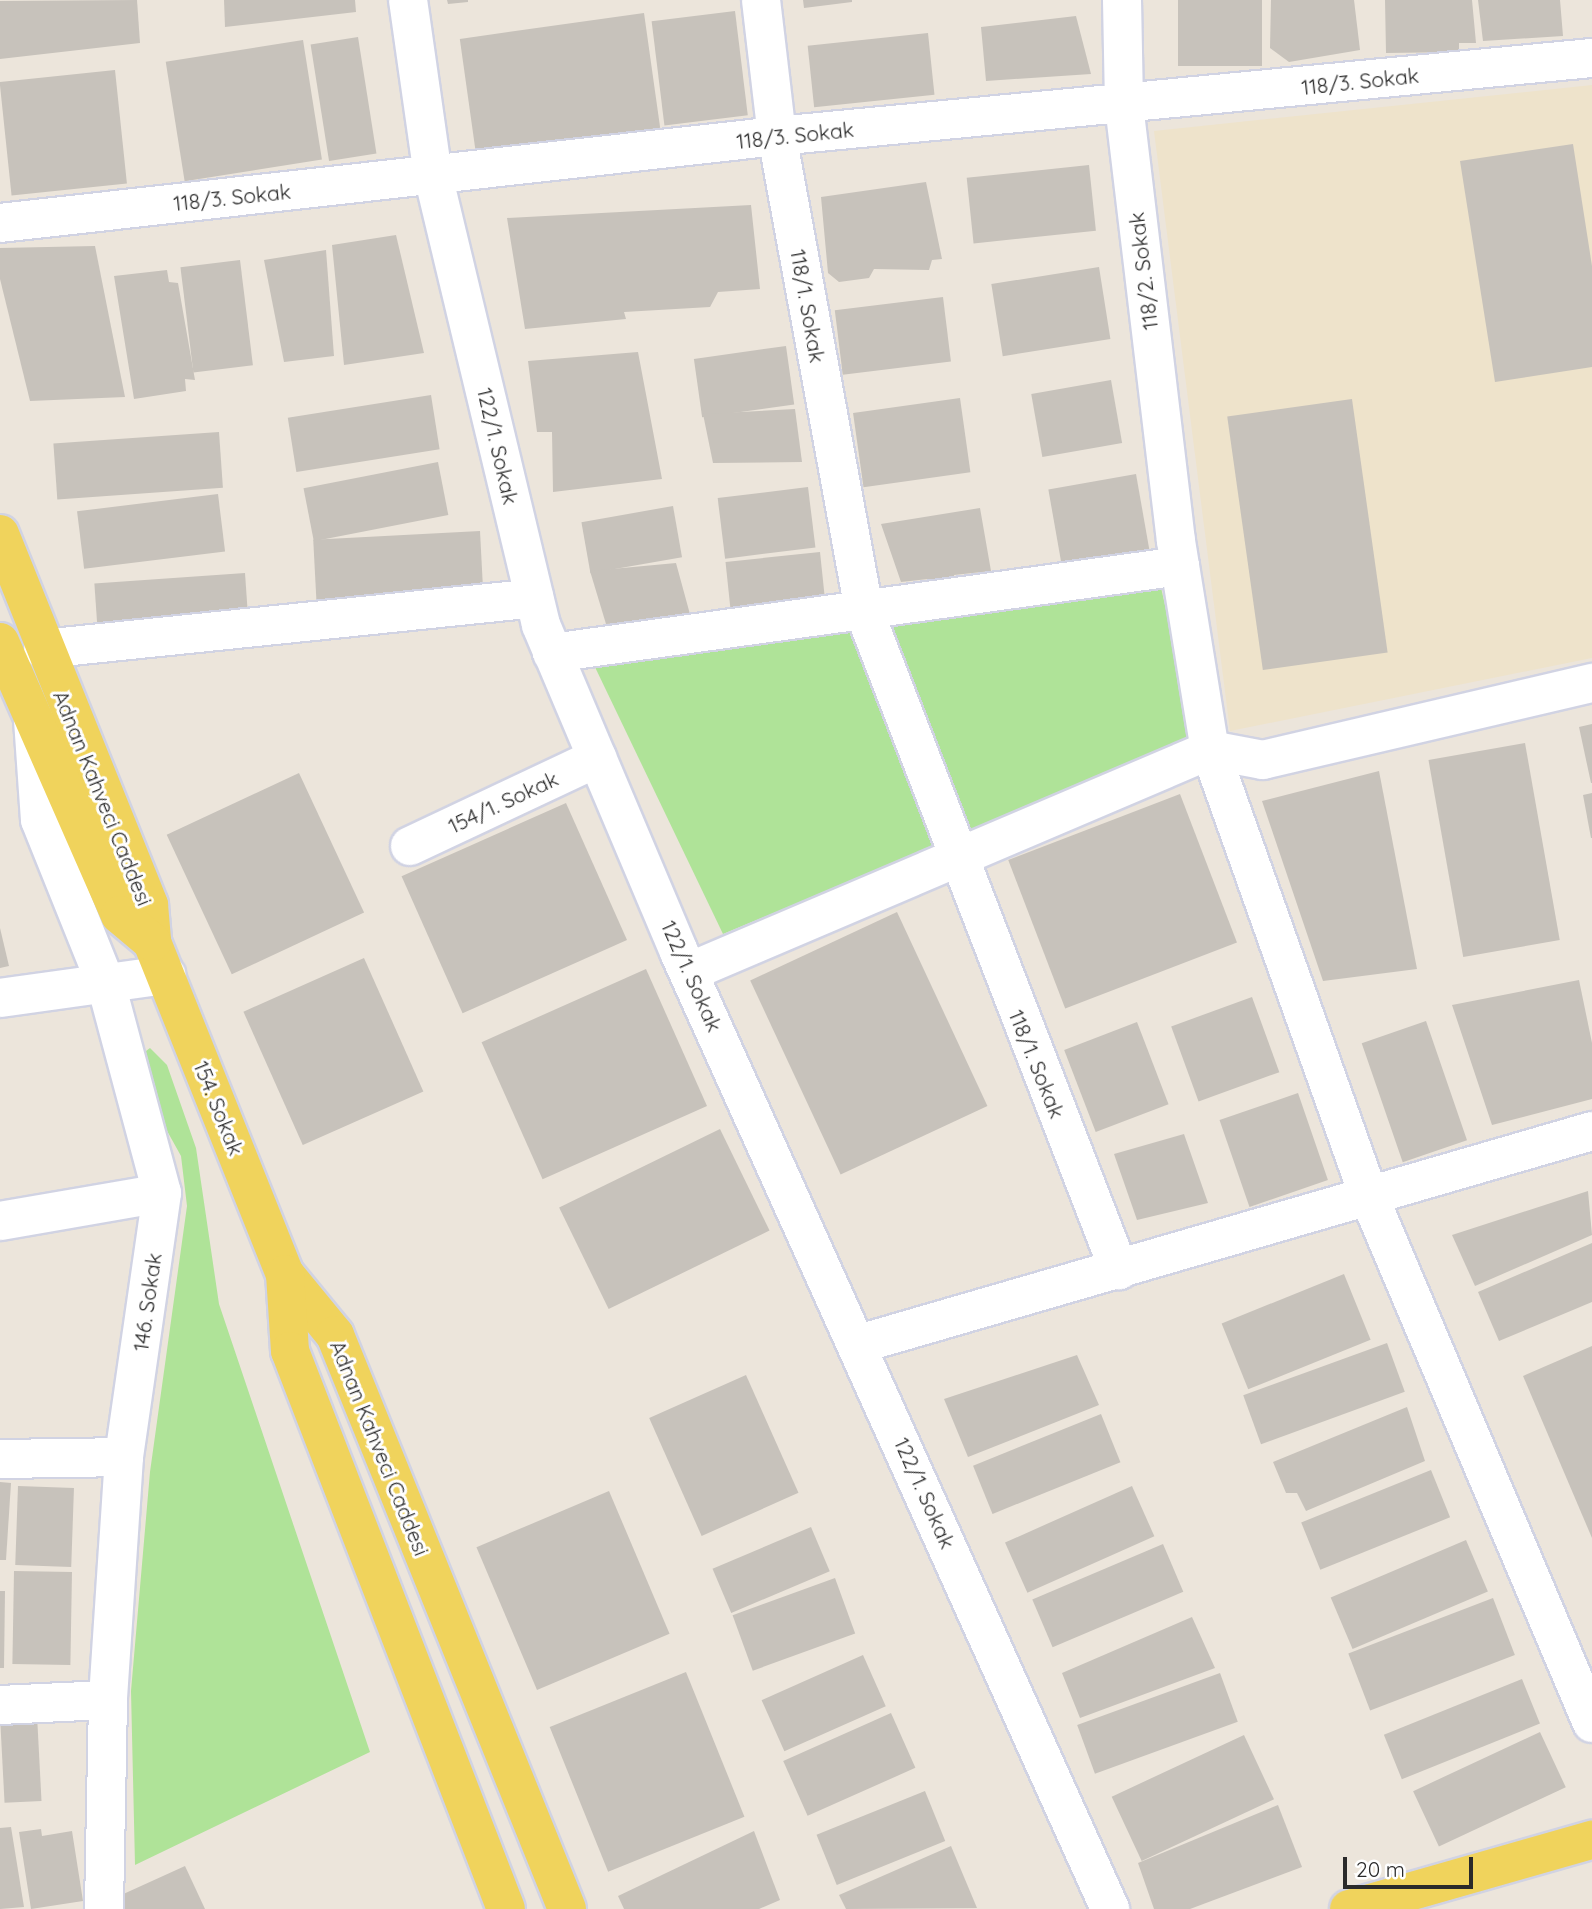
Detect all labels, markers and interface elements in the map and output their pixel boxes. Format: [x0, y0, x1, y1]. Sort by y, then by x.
street label: 118/3. Sokak [1300, 62, 1420, 100]
street label: 118/3. Sokak [735, 116, 855, 154]
street label: 118/3. Sokak [172, 178, 292, 216]
street label: 118/2. Sokak [1123, 211, 1163, 331]
street label: 118/1. Sokak [786, 247, 830, 365]
street label: 122/1. Sokak [472, 385, 524, 507]
street label: Adnan Kahveci Caddesi [48, 687, 158, 909]
street label: 154/1. Sokak [444, 766, 562, 838]
street label: 122/1. Sokak [656, 917, 728, 1035]
street label: 118/1. Sokak [1004, 1006, 1070, 1122]
street label: 154. Sokak [189, 1057, 249, 1159]
street label: 146. Sokak [128, 1251, 166, 1353]
street label: Adnan Kahveci Caddesi [325, 1337, 435, 1559]
street label: 122/1. Sokak [889, 1434, 961, 1552]
scale bar [1347, 1842, 1476, 1886]
text: 20 m [1356, 1856, 1405, 1882]

